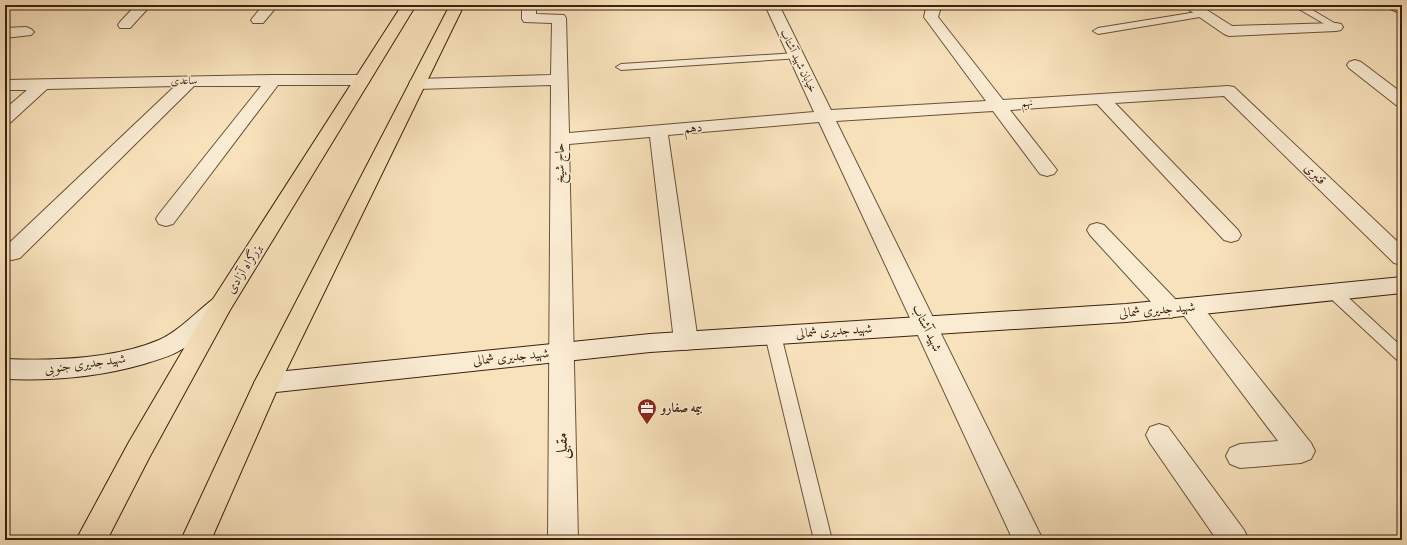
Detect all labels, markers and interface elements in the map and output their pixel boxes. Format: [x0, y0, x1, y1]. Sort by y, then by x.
street label: خیابان شهید آشتاب [777, 27, 820, 95]
street label: ساعدی [171, 74, 197, 88]
street label: نهم [1021, 96, 1033, 113]
street label: دهم [683, 119, 703, 141]
street label: حاج شیخ [552, 142, 571, 184]
street label: قنبری [1301, 160, 1329, 188]
street label: بزرگراه آزادی [222, 240, 266, 297]
street label: شهید جدیری شمالی [1118, 299, 1196, 321]
street label: شهید آشتاب [909, 302, 945, 354]
street label: شهید جدیری شمالی [795, 320, 873, 342]
street label: شهید جدیری شمالی [472, 345, 550, 369]
street label: شهید جدیری جنوبی [43, 350, 127, 379]
office icon: بیمه صفارو [636, 397, 658, 425]
place label: بیمه صفارو [659, 400, 703, 416]
street label: مقبلی [552, 432, 573, 460]

